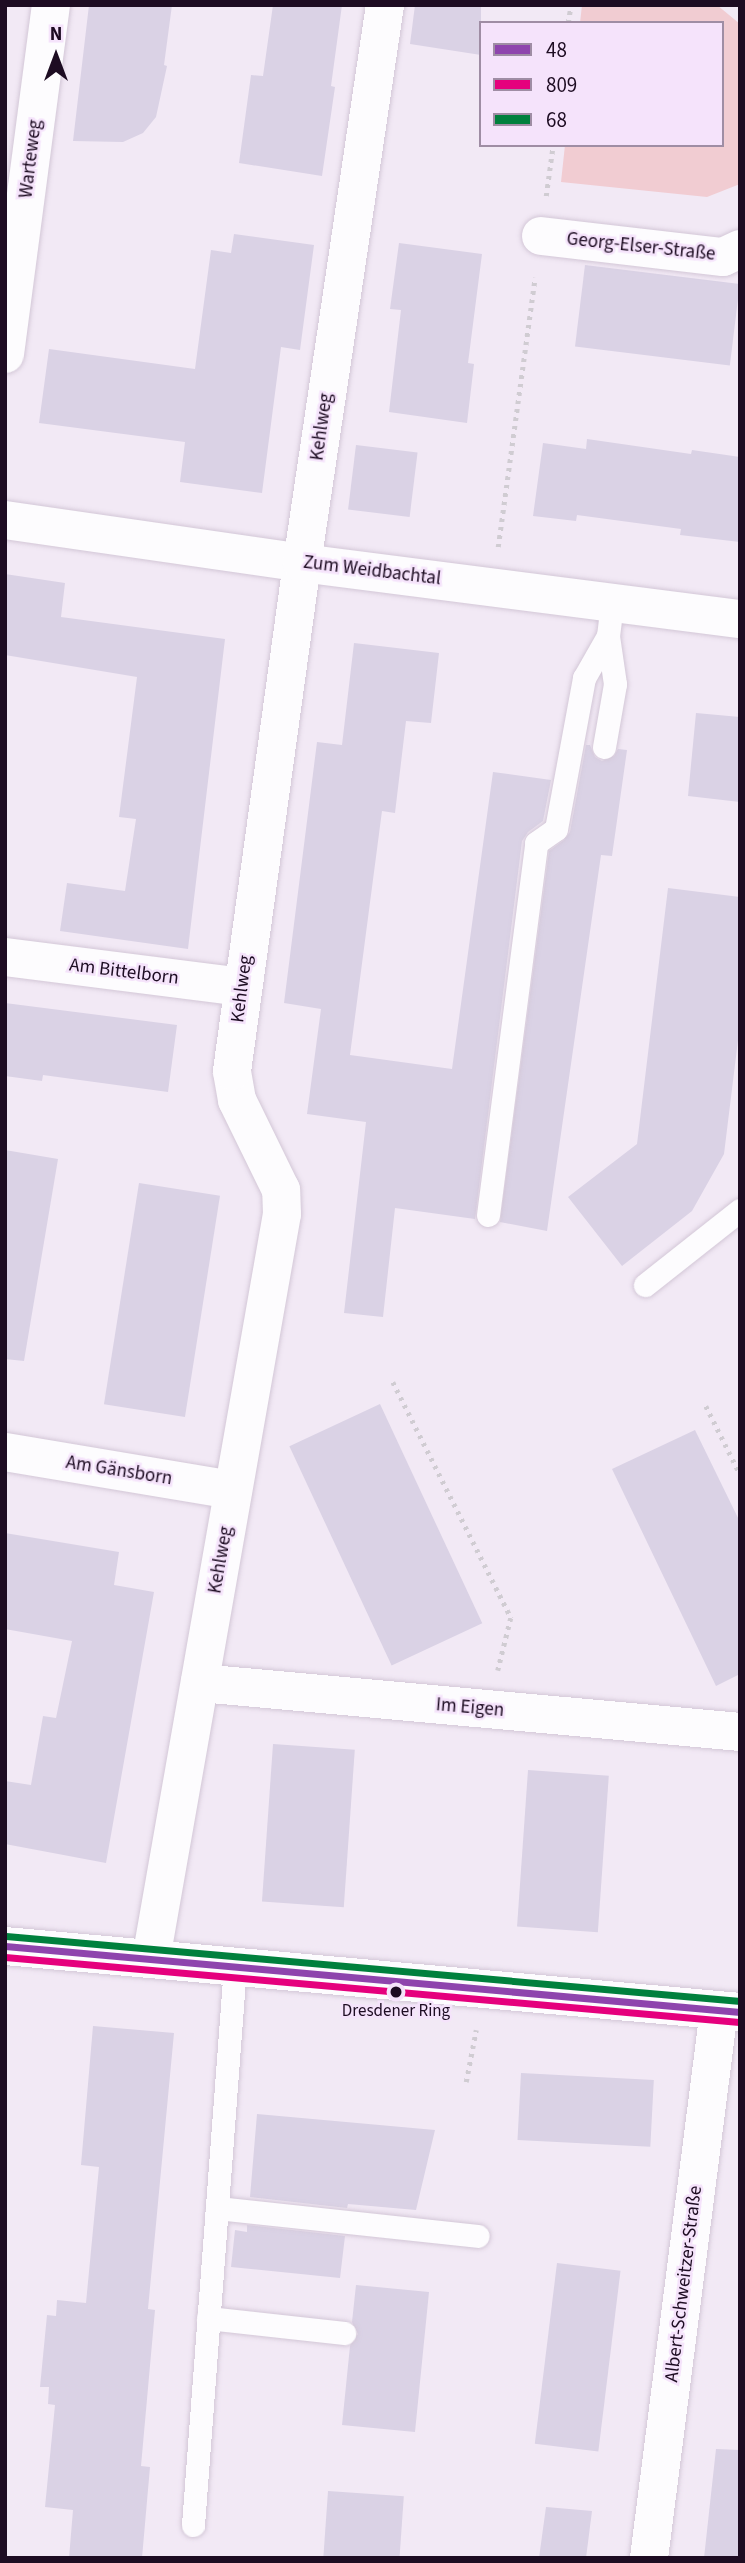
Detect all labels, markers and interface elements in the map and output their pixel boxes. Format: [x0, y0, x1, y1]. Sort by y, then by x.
north arrow [21, 21, 91, 91]
text: N [50, 21, 62, 48]
legend [479, 21, 724, 147]
text: 48 [546, 35, 567, 65]
text: 809 [546, 70, 577, 100]
text: 68 [546, 105, 567, 135]
street label: Warteweg [15, 118, 47, 200]
street label: Georg-Elser-Straße [565, 228, 717, 266]
street label: Kehlweg [306, 392, 338, 462]
street label: Zum Weidbachtal [302, 551, 442, 591]
street label: Am Bittelborn [68, 954, 180, 990]
street label: Kehlweg [227, 954, 257, 1024]
street label: Am Gänsborn [64, 1451, 174, 1491]
street label: Kehlweg [204, 1525, 238, 1595]
street label: Im Eigen [435, 1694, 505, 1722]
marker: Dresdener Ring [389, 1985, 403, 1999]
place label: Dresdener Ring [342, 2002, 450, 2022]
street label: Albert-Schweitzer-Straße [661, 2185, 707, 2383]

